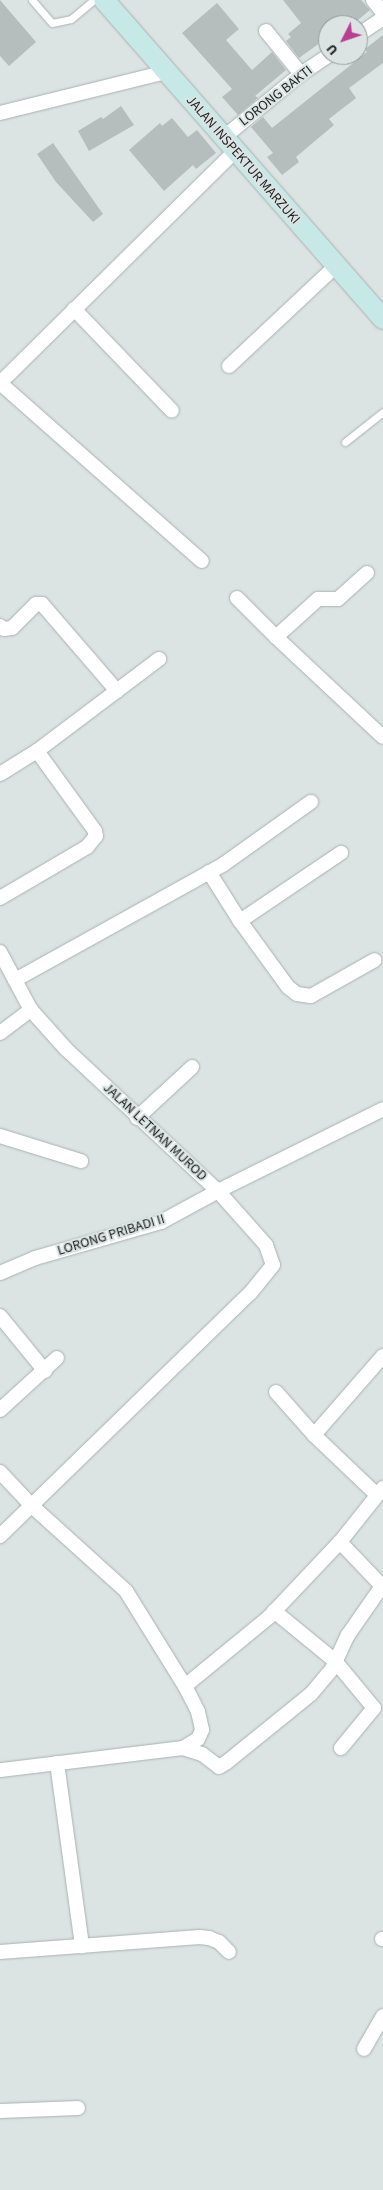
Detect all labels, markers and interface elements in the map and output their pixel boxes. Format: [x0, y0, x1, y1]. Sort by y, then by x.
north arrow [318, 15, 368, 65]
text: U [322, 39, 343, 59]
street label: LORONG BAKTI [236, 62, 316, 130]
street label: JALAN INSPEKTUR MARZUKI [182, 92, 304, 228]
street label: JALAN LETNAN MUROD [100, 1080, 210, 1184]
street label: LORONG PRIBADI II [55, 1211, 167, 1259]

